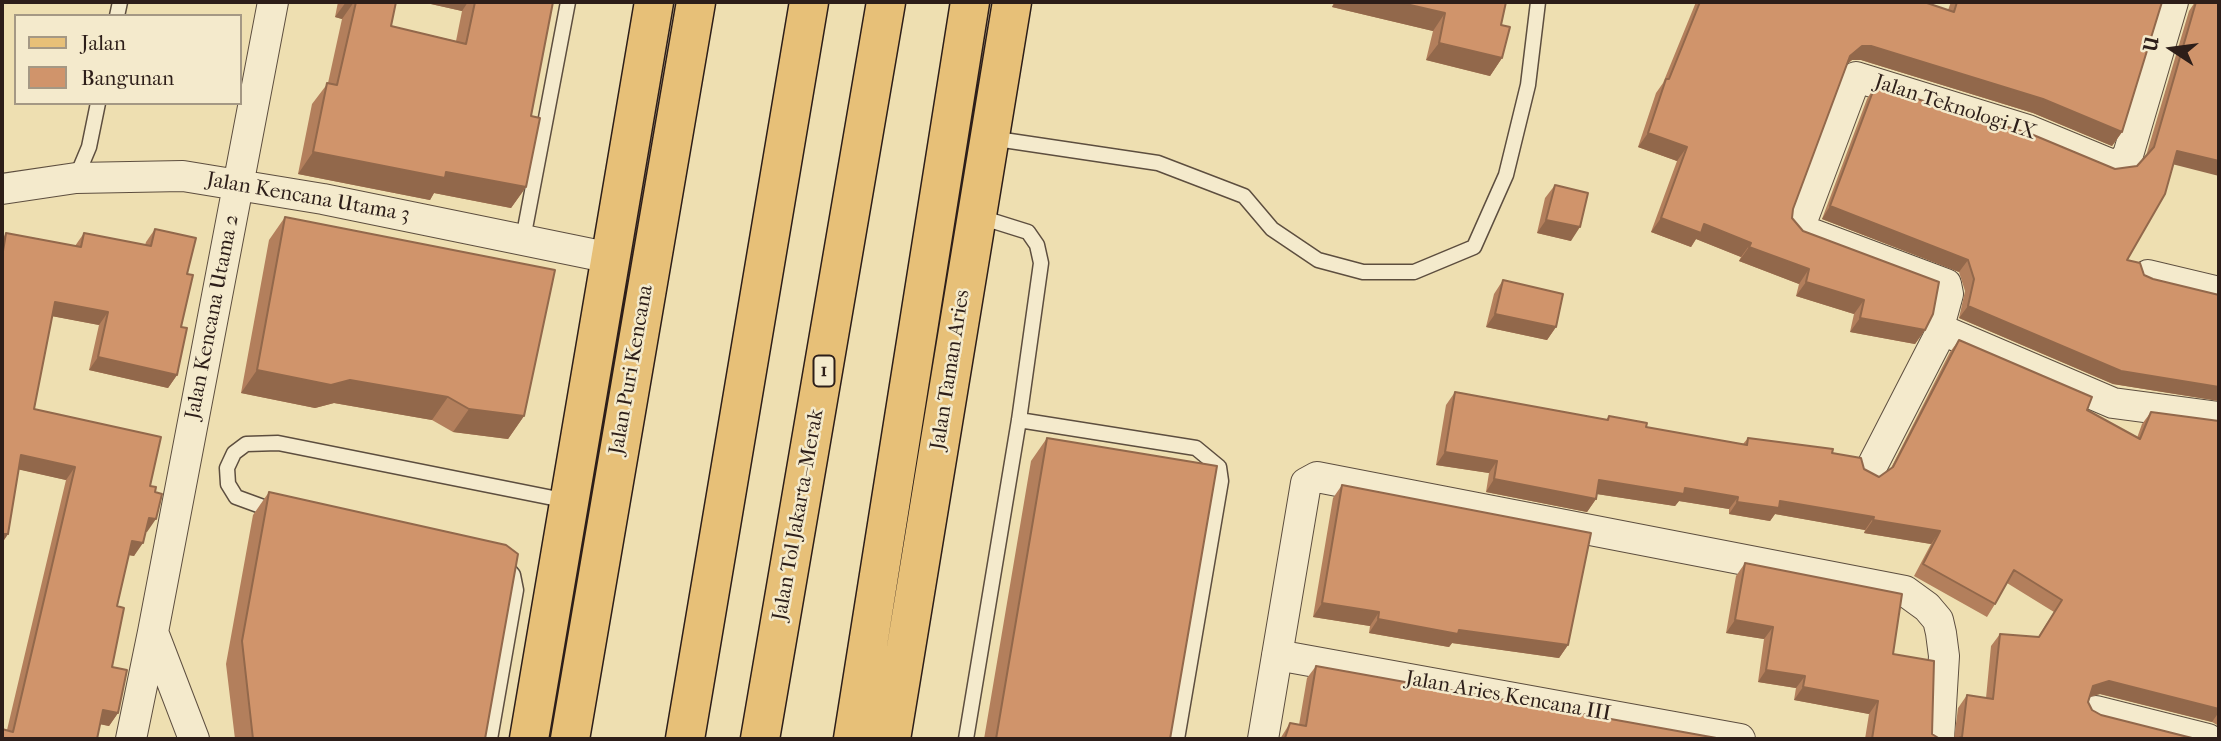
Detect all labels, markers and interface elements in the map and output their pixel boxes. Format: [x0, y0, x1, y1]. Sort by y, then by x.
legend [14, 14, 242, 105]
north arrow [2137, 14, 2207, 84]
text: Jalan [81, 31, 126, 55]
text: U [2139, 35, 2164, 54]
text: Bangunan [81, 66, 174, 90]
street label: Jalan Teknologi IX [1871, 70, 2039, 146]
street label: Jalan Kencana Utama 3 [204, 168, 412, 228]
street label: Jalan Kencana Utama 2 [181, 212, 245, 422]
street label: Jalan Puri Kencana [605, 283, 659, 457]
street label: Jalan Taman Aries [926, 288, 976, 452]
road number: 1 [814, 356, 834, 386]
street label: Jalan Tol Jakarta–Merak [768, 407, 830, 623]
street label: Jalan Aries Kencana III [1403, 667, 1613, 727]

